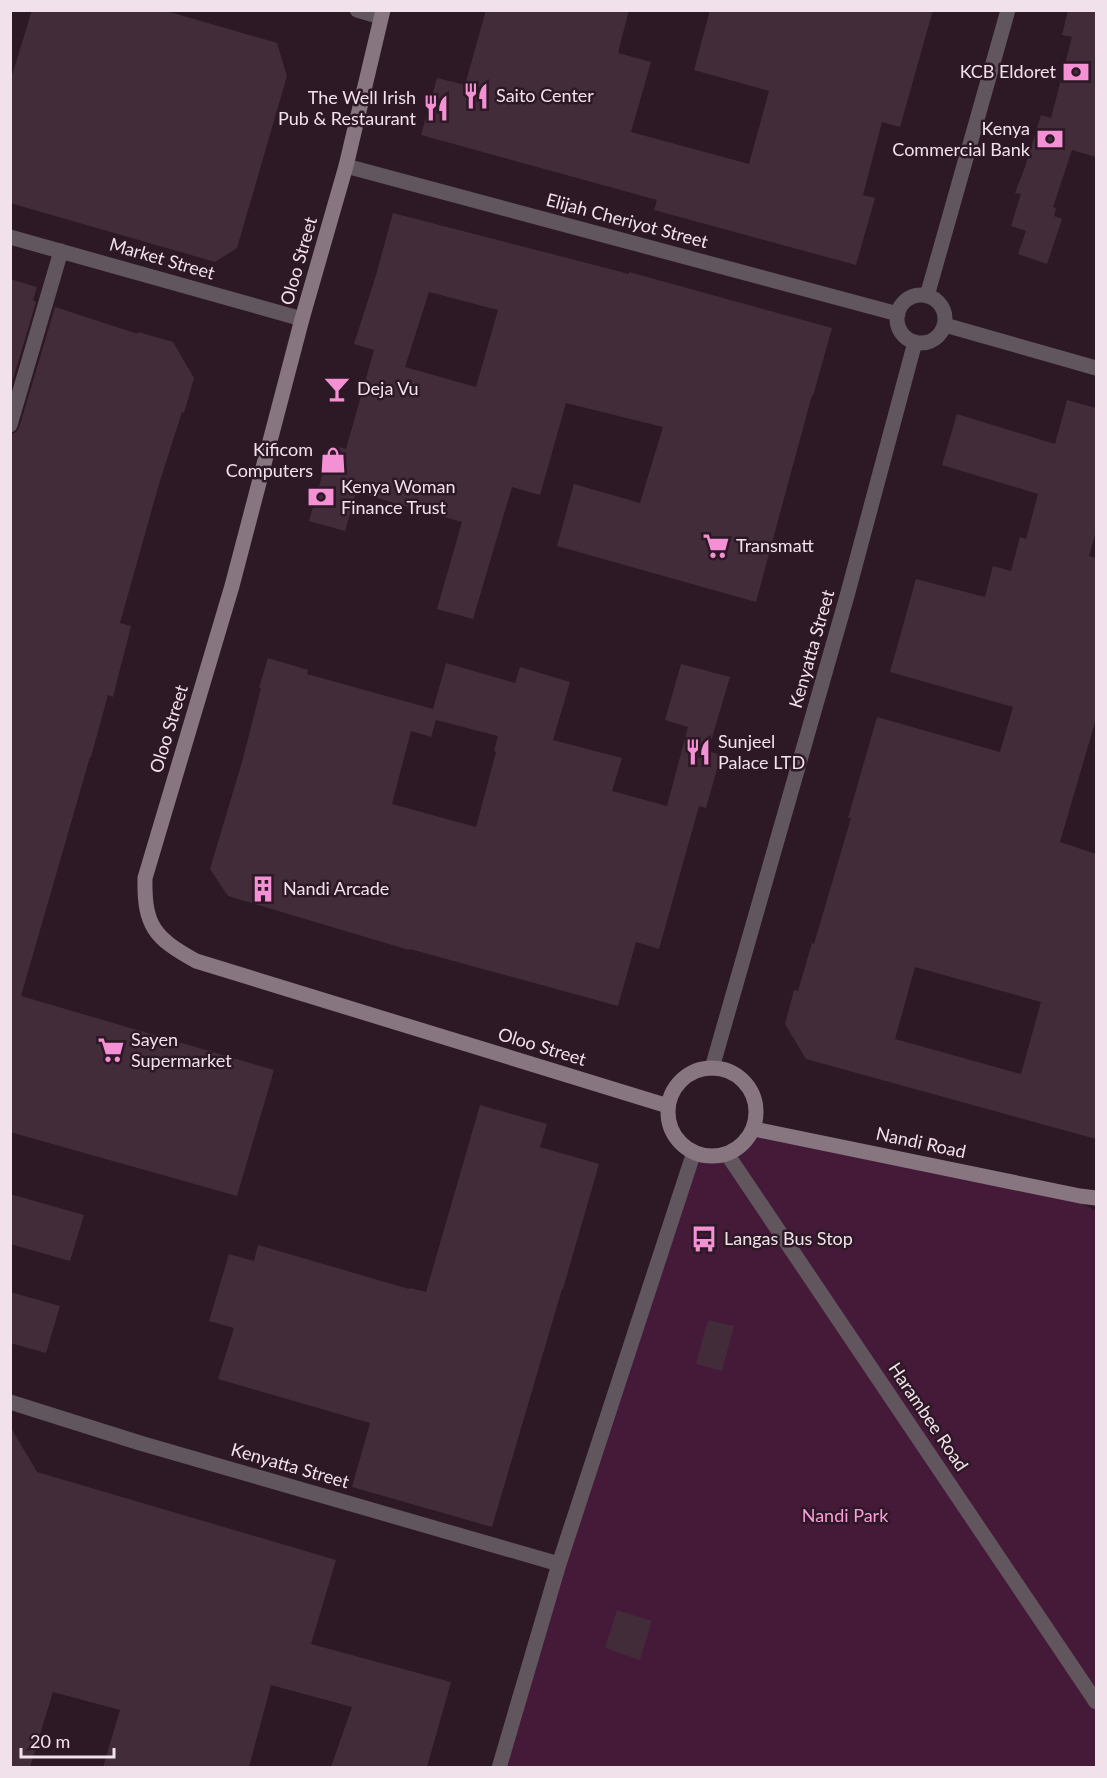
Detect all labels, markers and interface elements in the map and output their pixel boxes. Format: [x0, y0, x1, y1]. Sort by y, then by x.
bank icon: KCB Eldoret [1061, 57, 1091, 87]
place label: KCB Eldoret [960, 60, 1057, 82]
restaurant icon: Saito Center [461, 81, 491, 111]
place label: Saito Center [496, 84, 594, 106]
place label: The Well Irish Pub & Restaurant [278, 86, 417, 129]
restaurant icon: The Well Irish Pub & Restaurant [421, 93, 451, 123]
place label: Kenya Commercial Bank [892, 117, 1031, 160]
bank icon: Kenya Commercial Bank [1035, 124, 1065, 154]
street label: Elijah Cheriyot Street [544, 188, 711, 252]
street label: Oloo Street [275, 213, 321, 307]
street label: Market Street [107, 233, 218, 284]
bar icon: Deja Vu [322, 374, 352, 404]
place label: Deja Vu [357, 377, 419, 399]
place label: Kificom Computers [226, 438, 313, 481]
shop icon: Kificom Computers [318, 445, 348, 475]
place label: Kenya Woman Finance Trust [341, 475, 456, 518]
bank icon: Kenya Woman Finance Trust [306, 482, 336, 512]
supermarket icon: Transmatt [701, 531, 731, 561]
place label: Transmatt [736, 534, 814, 556]
street label: Kenyatta Street [784, 587, 839, 710]
street label: Oloo Street [144, 682, 192, 775]
place label: Sunjeel Palace LTD [718, 730, 805, 773]
restaurant icon: Sunjeel Palace LTD [683, 737, 713, 767]
building icon: Nandi Arcade [248, 874, 278, 904]
place label: Nandi Arcade [283, 877, 389, 899]
street label: Oloo Street [496, 1022, 589, 1070]
place label: Sayen Supermarket [131, 1028, 232, 1071]
supermarket icon: Sayen Supermarket [96, 1035, 126, 1065]
street label: Nandi Road [874, 1122, 968, 1162]
bus stop icon: Langas Bus Stop [689, 1224, 719, 1254]
place label: Langas Bus Stop [724, 1227, 853, 1249]
street label: Harambee Road [884, 1358, 973, 1475]
street label: Kenyatta Street [229, 1438, 352, 1493]
park label: Nandi Park [802, 1504, 889, 1526]
scale bar [21, 1721, 114, 1759]
text: 20 m [30, 1730, 70, 1752]

